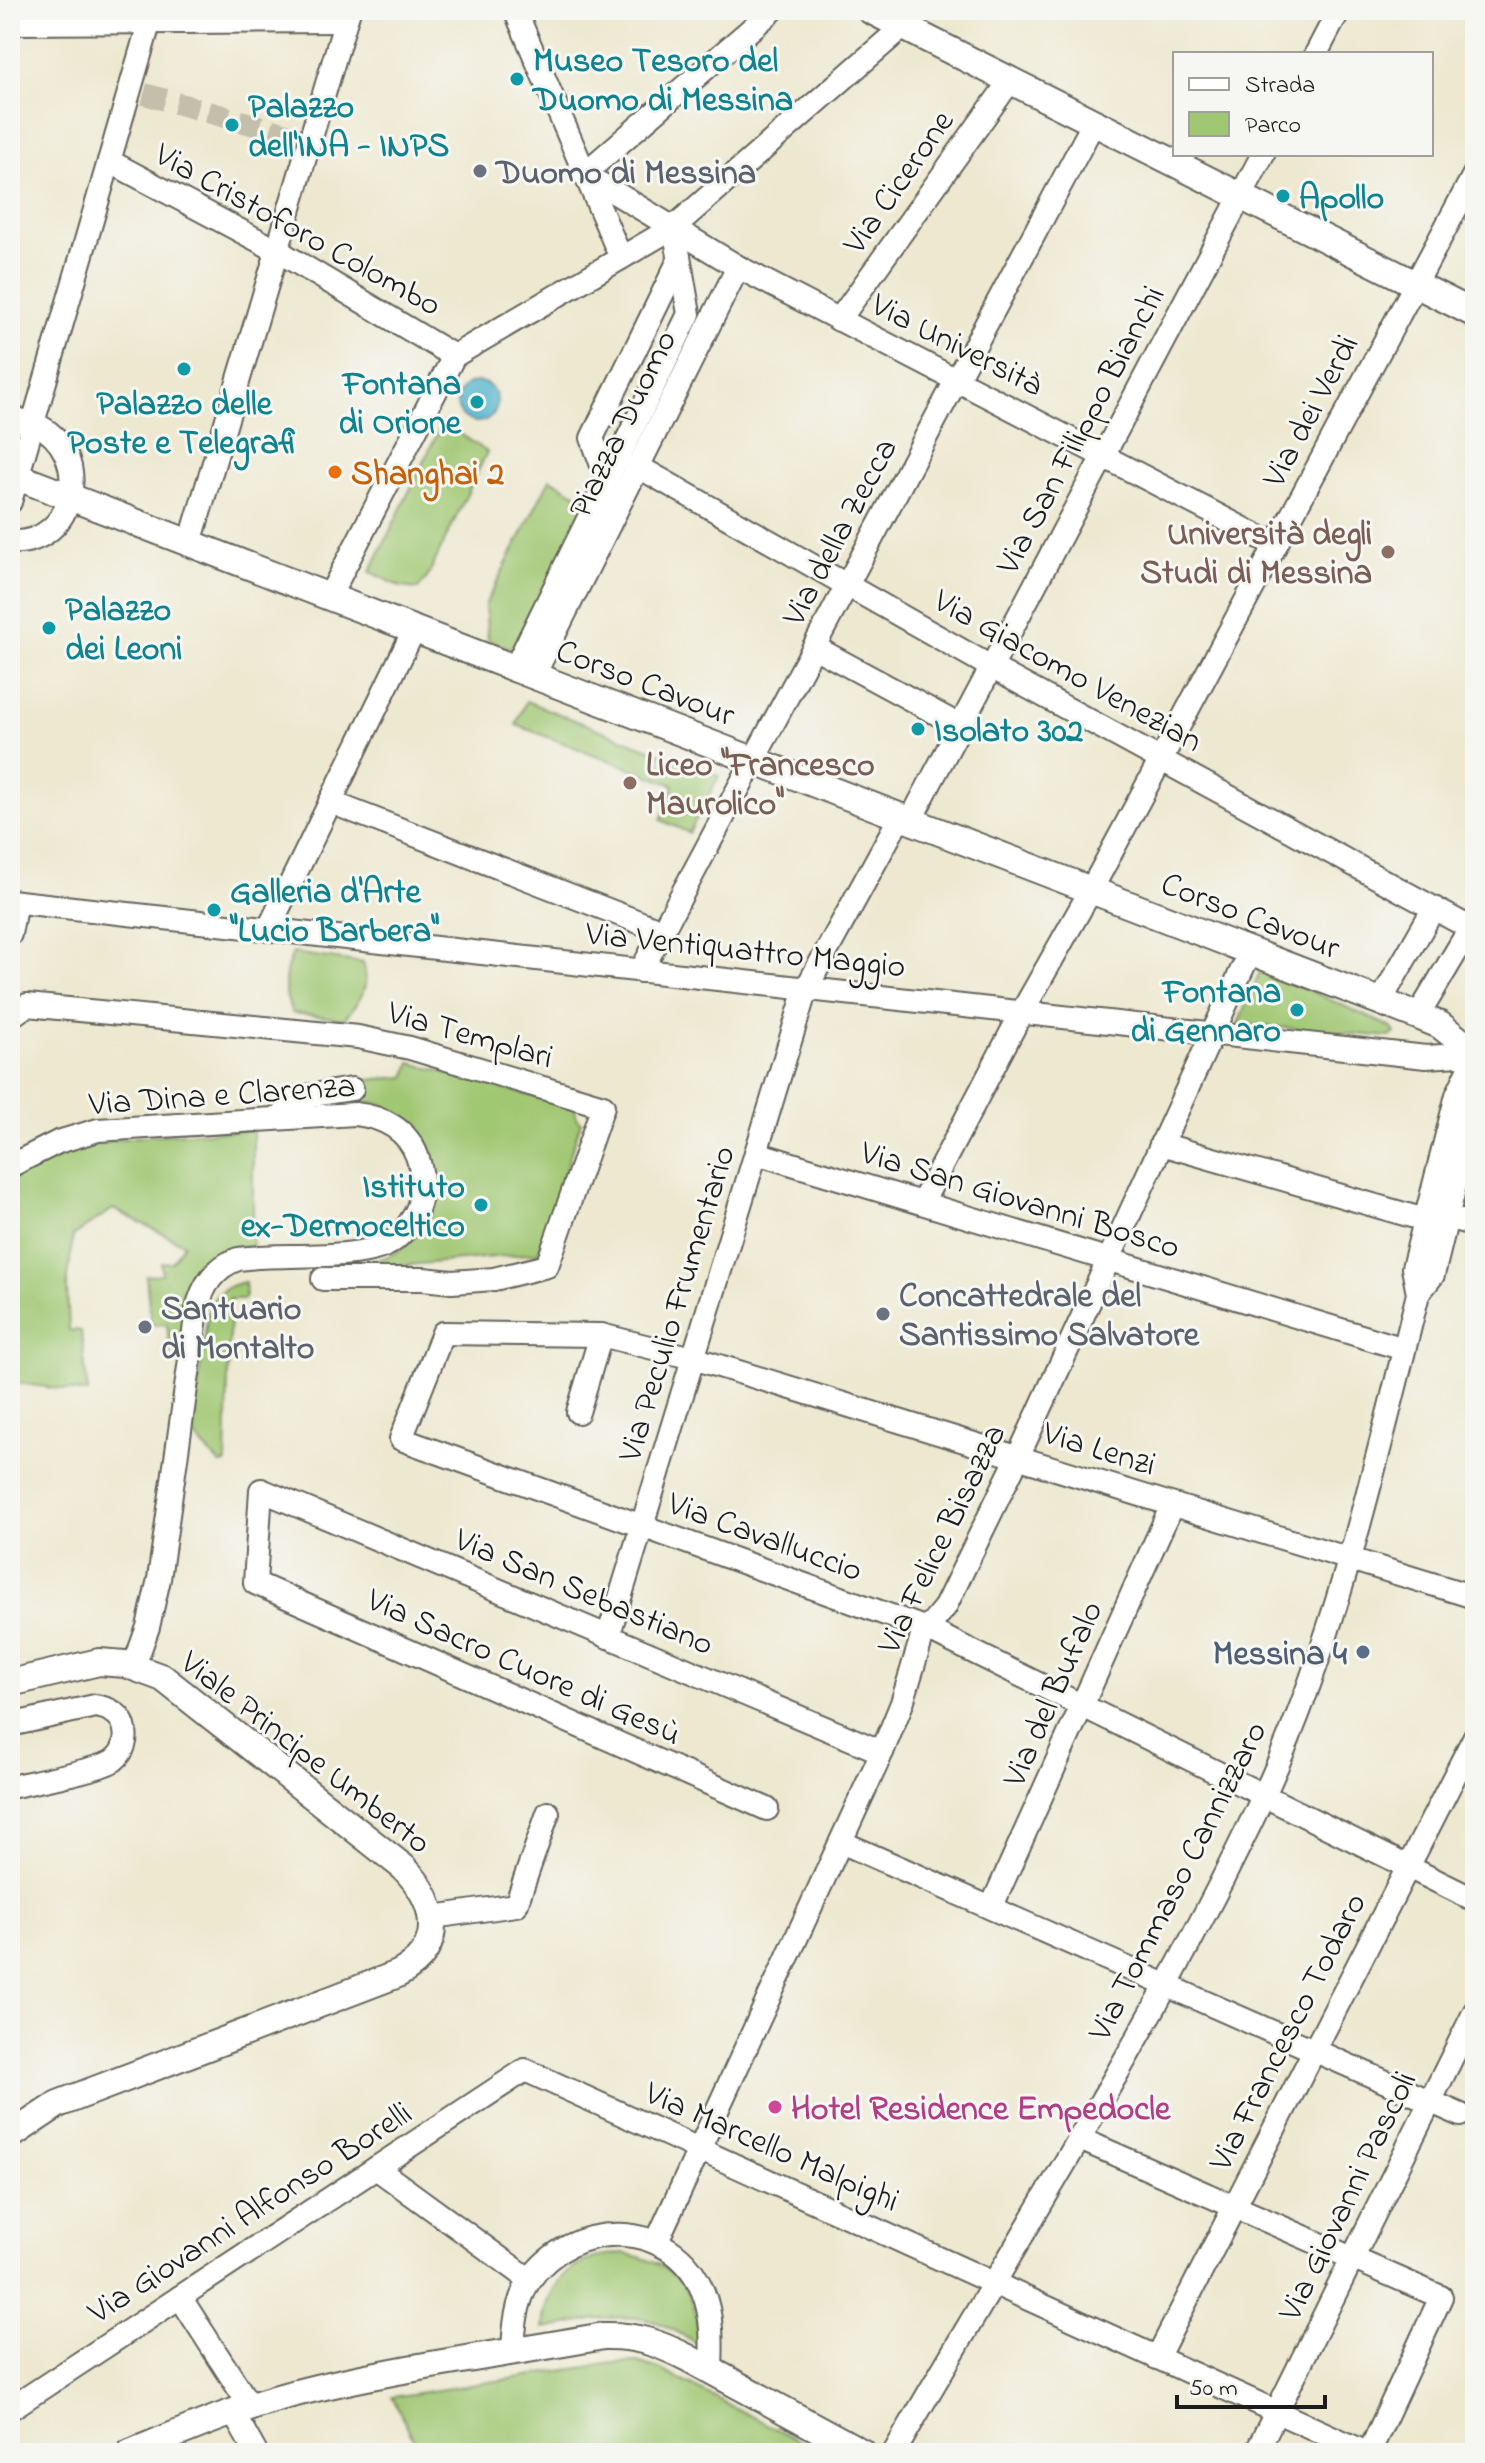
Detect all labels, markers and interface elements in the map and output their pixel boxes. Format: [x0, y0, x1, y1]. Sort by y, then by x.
place label: Museo Tesoro del Duomo di Messina [531, 38, 793, 127]
legend [1173, 52, 1433, 156]
text: Strada [1245, 69, 1315, 104]
marker: Museo Tesoro del Duomo di Messina [508, 70, 526, 88]
place label: Palazzo dell'INA - INPS [248, 84, 450, 173]
street label: Via Cicerone [832, 100, 969, 266]
text: Parco [1245, 109, 1301, 144]
marker: Palazzo dell'INA - INPS [223, 116, 241, 134]
street label: Via Cristoforo Colombo [144, 131, 450, 331]
place label: Duomo di Messina [494, 150, 756, 200]
marker: Duomo di Messina [471, 162, 489, 180]
place label: Apollo [1299, 175, 1384, 225]
marker: Apollo [1274, 187, 1292, 205]
street label: Via San Filippo Bianchi [985, 278, 1180, 585]
street label: Via Università [861, 281, 1051, 411]
street label: Piazza Duomo [558, 322, 692, 527]
street label: Via dei Verdi [1251, 327, 1374, 498]
marker: Palazzo delle Poste e Telegrafi [175, 360, 193, 378]
place label: Fontana di Orione [339, 361, 462, 450]
place label: Palazzo delle Poste e Telegrafi [67, 381, 301, 471]
marker: Fontana di Orione [468, 393, 486, 411]
street label: Via della Zecca [771, 430, 912, 637]
place label: Shanghai 2 [351, 451, 504, 502]
marker: Shanghai 2 [326, 463, 344, 481]
place label: Università degli Studi di Messina [1140, 511, 1372, 600]
marker: Università degli Studi di Messina [1379, 543, 1397, 561]
street label: Via Giacomo Venezian [923, 577, 1211, 767]
place label: Palazzo dei Leoni [65, 587, 182, 676]
marker: Palazzo dei Leoni [40, 619, 58, 637]
street label: Corso Cavour [548, 628, 742, 742]
place label: Isolato 302 [934, 708, 1083, 758]
marker: Isolato 302 [909, 720, 927, 738]
place label: Liceo "Francesco Maurolico" [646, 742, 875, 831]
marker: Liceo "Francesco Maurolico" [621, 774, 639, 792]
street label: Corso Cavour [1153, 861, 1347, 975]
place label: Galleria d'Arte "Lucio Barbera" [229, 869, 439, 958]
marker: Galleria d'Arte "Lucio Barbera" [205, 901, 223, 919]
street label: Via Ventiquattro Maggio [582, 910, 908, 994]
place label: Fontana di Gennaro [1131, 969, 1281, 1058]
street label: Via Templari [380, 989, 558, 1084]
marker: Fontana di Gennaro [1288, 1001, 1306, 1019]
street label: Via Dina e Clarenza [86, 1063, 357, 1131]
street label: Via San Giovanni Bosco [853, 1129, 1186, 1274]
street label: Via Peculio Frumentario [607, 1140, 751, 1469]
place label: Istituto ex-Dermoceltico [241, 1164, 465, 1253]
marker: Istituto ex-Dermoceltico [472, 1196, 490, 1214]
place label: Concattedrale del Santissimo Salvatore [899, 1273, 1200, 1362]
place label: Santuario di Montalto [161, 1286, 314, 1375]
marker: Concattedrale del Santissimo Salvatore [874, 1305, 892, 1323]
marker: Santuario di Montalto [136, 1318, 154, 1336]
street label: Via Lenzi [1035, 1410, 1161, 1492]
street label: Via Felice Bisazza [866, 1416, 1021, 1664]
street label: Via Cavalluccio [659, 1480, 869, 1597]
street label: Via San Sebastiano [445, 1516, 721, 1671]
street label: Via Sacro Cuore di Gesù [357, 1576, 689, 1761]
street label: Via del Bufalo [991, 1594, 1118, 1797]
place label: Messina 4 [1213, 1631, 1347, 1681]
street label: Viale Principe Umberto [167, 1639, 441, 1868]
marker: Messina 4 [1354, 1643, 1372, 1661]
street label: Via Tommaso Cannizzaro [1077, 1713, 1282, 2051]
street label: Via Francesco Todaro [1197, 1885, 1381, 2181]
street label: Via Giovanni Pascoli [1267, 2063, 1432, 2331]
street label: Via Marcello Malpighi [635, 2070, 907, 2227]
place label: Hotel Residence Empedocle [791, 2086, 1171, 2136]
street label: Via Giovanni Alfonso Borelli [78, 2091, 423, 2339]
marker: Hotel Residence Empedocle [766, 2098, 784, 2116]
scale bar [1177, 2359, 1325, 2409]
text: 50 m [1189, 2372, 1238, 2407]

